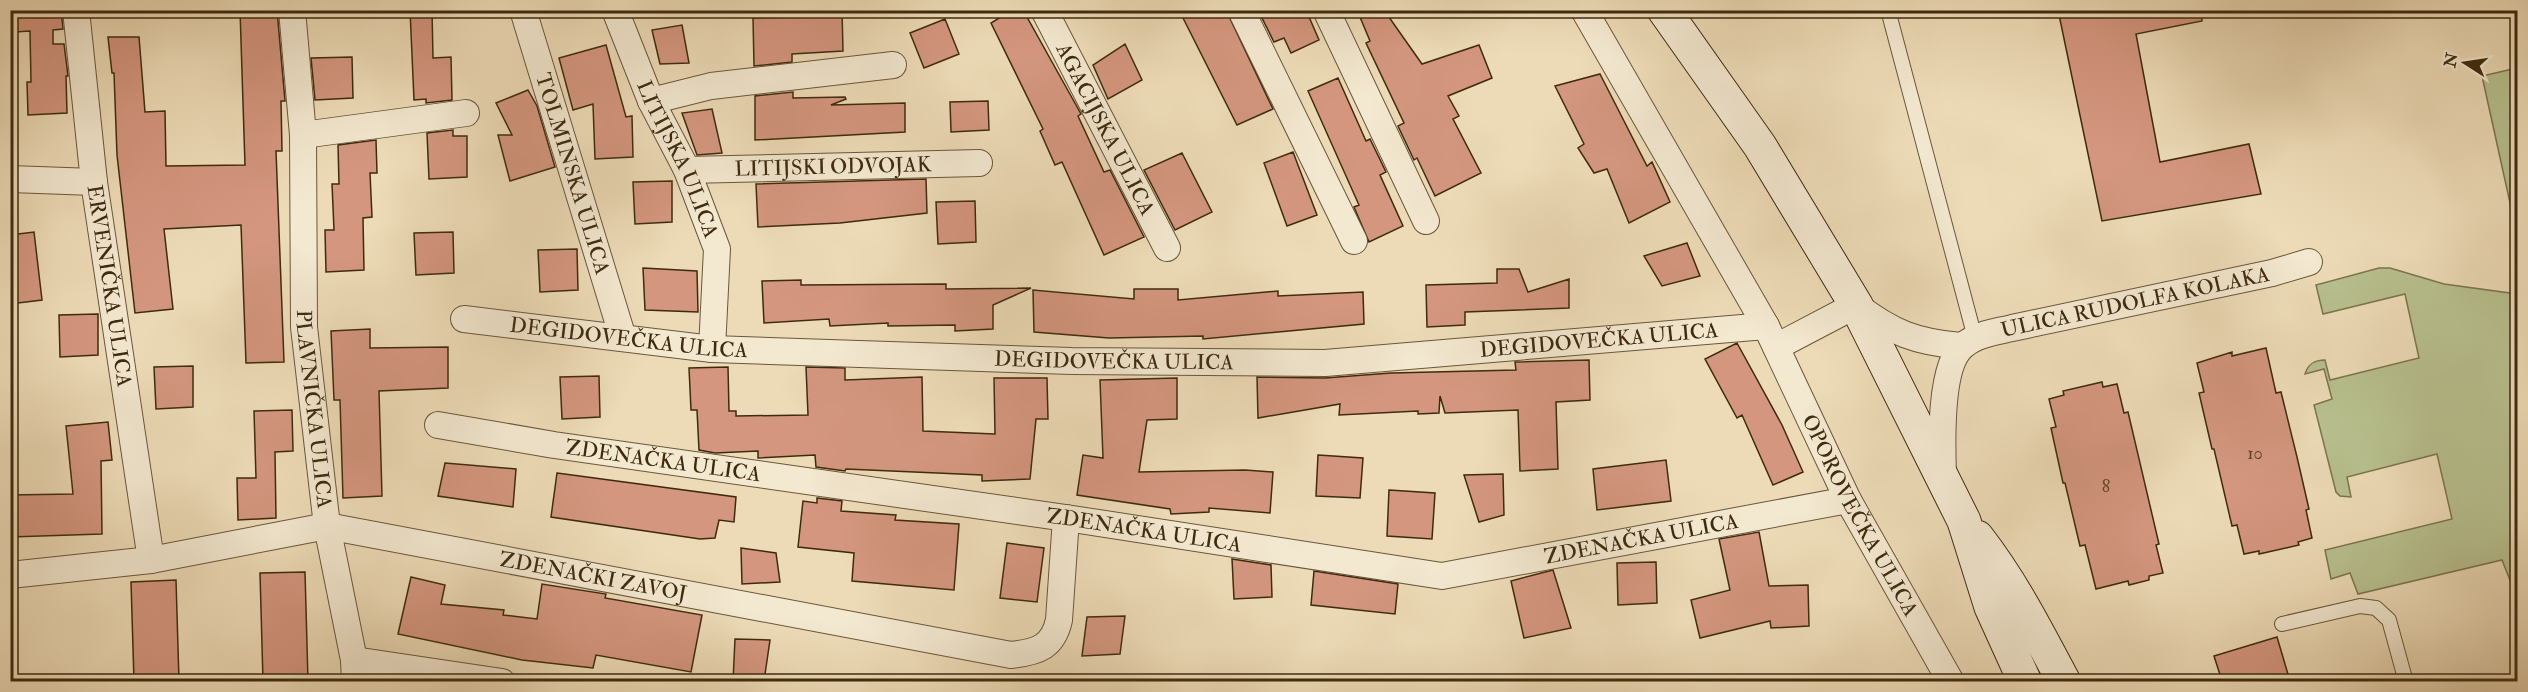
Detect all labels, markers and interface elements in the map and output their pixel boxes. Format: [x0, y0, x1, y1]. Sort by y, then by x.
north arrow [2435, 33, 2495, 93]
street label: AGACIJSKA ULICA [1049, 38, 1161, 220]
text: N [2440, 50, 2463, 70]
street label: TOLMINSKA ULICA [529, 70, 616, 278]
street label: LITIJSKA ULICA [630, 77, 725, 242]
street label: LITIJSKI ODVOJAK [734, 151, 932, 183]
street label: ERVENIČKA ULICA [81, 183, 138, 389]
street label: ULICA RUDOLFA KOLAKA [1998, 261, 2272, 344]
street label: PLAVNIČKA ULICA [290, 310, 338, 510]
street label: DEGIDOVEČKA ULICA [508, 312, 748, 364]
street label: DEGIDOVEČKA ULICA [1479, 317, 1719, 364]
street label: DEGIDOVEČKA ULICA [994, 345, 1234, 376]
street label: OPOROVEČKA ULICA [1795, 410, 1924, 621]
street label: ZDENAČKA ULICA [564, 434, 763, 488]
house number: 10 [2247, 442, 2263, 465]
house number: 8 [2102, 475, 2110, 498]
street label: ZDENAČKA ULICA [1045, 502, 1244, 559]
street label: ZDENAČKA ULICA [1542, 508, 1741, 571]
street label: ZDENAČKI ZAVOJ [497, 546, 689, 608]

